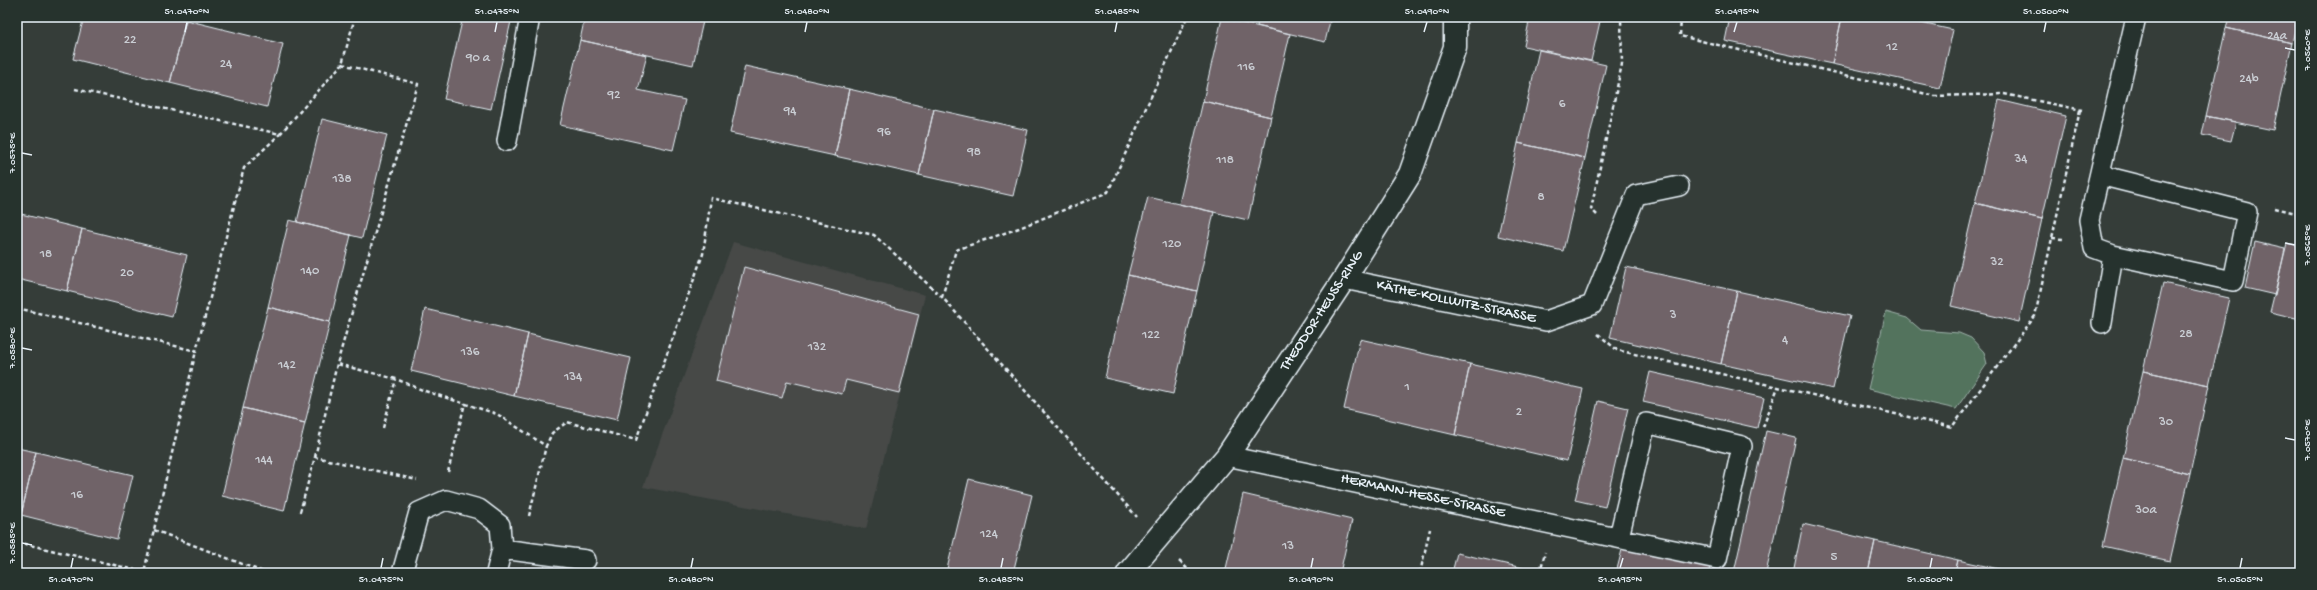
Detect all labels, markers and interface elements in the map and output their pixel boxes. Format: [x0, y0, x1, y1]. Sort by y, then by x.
text: 51.0470°N [165, 6, 210, 18]
text: 51.0475°N [475, 6, 520, 18]
text: 51.0480°N [784, 6, 830, 18]
text: 51.0485°N [1095, 6, 1140, 18]
text: 51.0490°N [1405, 6, 1450, 18]
text: 51.0495°N [1715, 6, 1760, 18]
text: 51.0500°N [2023, 6, 2069, 18]
house number: 24a [2267, 29, 2288, 44]
text: 7.0560°E [2302, 29, 2314, 71]
house number: 22 [124, 33, 137, 48]
house number: 12 [1885, 40, 1898, 55]
house number: 90 a [465, 51, 491, 66]
house number: 24 [220, 57, 232, 72]
house number: 116 [1236, 60, 1255, 75]
house number: 24b [2239, 72, 2259, 87]
house number: 92 [607, 88, 621, 103]
house number: 6 [1559, 97, 1566, 112]
house number: 94 [783, 104, 796, 119]
house number: 96 [876, 125, 891, 140]
text: 7.0575°E [7, 132, 19, 174]
house number: 98 [966, 145, 981, 160]
house number: 34 [2014, 152, 2027, 167]
house number: 118 [1215, 153, 1234, 168]
house number: 138 [331, 172, 352, 187]
house number: 8 [1537, 190, 1545, 205]
text: 7.0565°E [2302, 224, 2314, 266]
house number: 120 [1161, 237, 1182, 252]
house number: 18 [39, 247, 52, 262]
street label: THEODOR-HEUSS-RING [1276, 247, 1368, 375]
house number: 32 [1989, 255, 2004, 270]
house number: 140 [300, 264, 320, 279]
house number: 20 [120, 266, 134, 281]
street label: KÄTHE-KOLLWITZ-STRASSE [1374, 276, 1538, 328]
house number: 3 [1669, 308, 1677, 323]
text: 7.0580°E [7, 327, 19, 370]
house number: 28 [2179, 327, 2193, 342]
house number: 122 [1141, 328, 1161, 343]
house number: 4 [1782, 333, 1788, 348]
house number: 132 [807, 340, 827, 355]
house number: 136 [460, 345, 480, 360]
house number: 142 [277, 358, 297, 373]
house number: 134 [563, 370, 582, 385]
house number: 1 [1403, 380, 1410, 395]
house number: 2 [1516, 405, 1523, 420]
house number: 30 [2158, 415, 2174, 430]
text: 7.0570°E [2302, 419, 2314, 461]
house number: 144 [254, 453, 273, 468]
street label: HERMANN-HESSE-STRASSE [1339, 470, 1508, 522]
house number: 16 [70, 488, 83, 503]
house number: 30a [2134, 503, 2157, 518]
text: 7.0585°E [7, 522, 19, 564]
house number: 124 [979, 527, 998, 542]
house number: 13 [1281, 539, 1294, 554]
house number: 5 [1831, 550, 1838, 565]
text: 51.0470°N [49, 574, 94, 586]
text: 51.0475°N [359, 574, 404, 586]
text: 51.0480°N [668, 574, 714, 586]
text: 51.0485°N [979, 574, 1024, 586]
text: 51.0490°N [1289, 574, 1334, 586]
text: 51.0495°N [1598, 574, 1643, 586]
text: 51.0500°N [1907, 574, 1953, 586]
text: 51.0505°N [2217, 574, 2263, 586]

